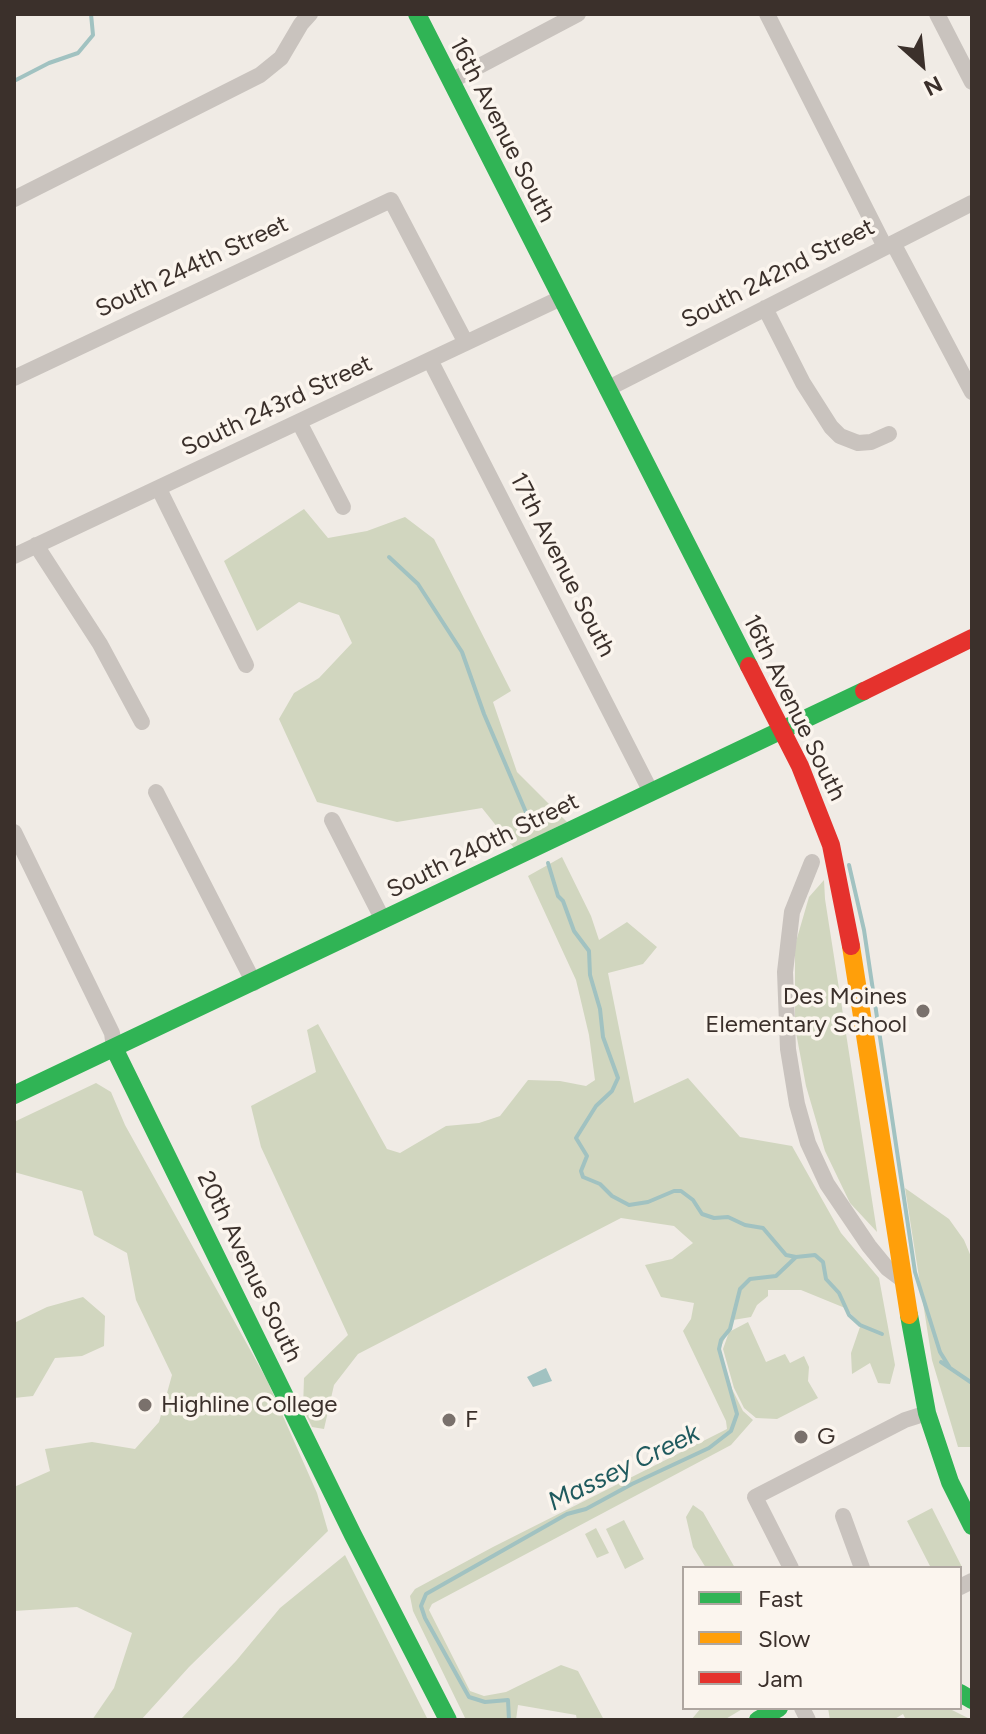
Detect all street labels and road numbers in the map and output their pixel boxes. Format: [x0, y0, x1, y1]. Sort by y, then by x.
street label: 16th Avenue South [443, 33, 561, 227]
street label: South 244th Street [91, 210, 293, 324]
street label: South 242nd Street [677, 213, 879, 335]
street label: South 243rd Street [177, 349, 377, 463]
street label: 17th Avenue South [503, 468, 621, 662]
street label: 16th Avenue South [736, 610, 852, 806]
street label: South 240th Street [382, 787, 584, 905]
street label: 20th Avenue South [190, 1167, 308, 1367]

